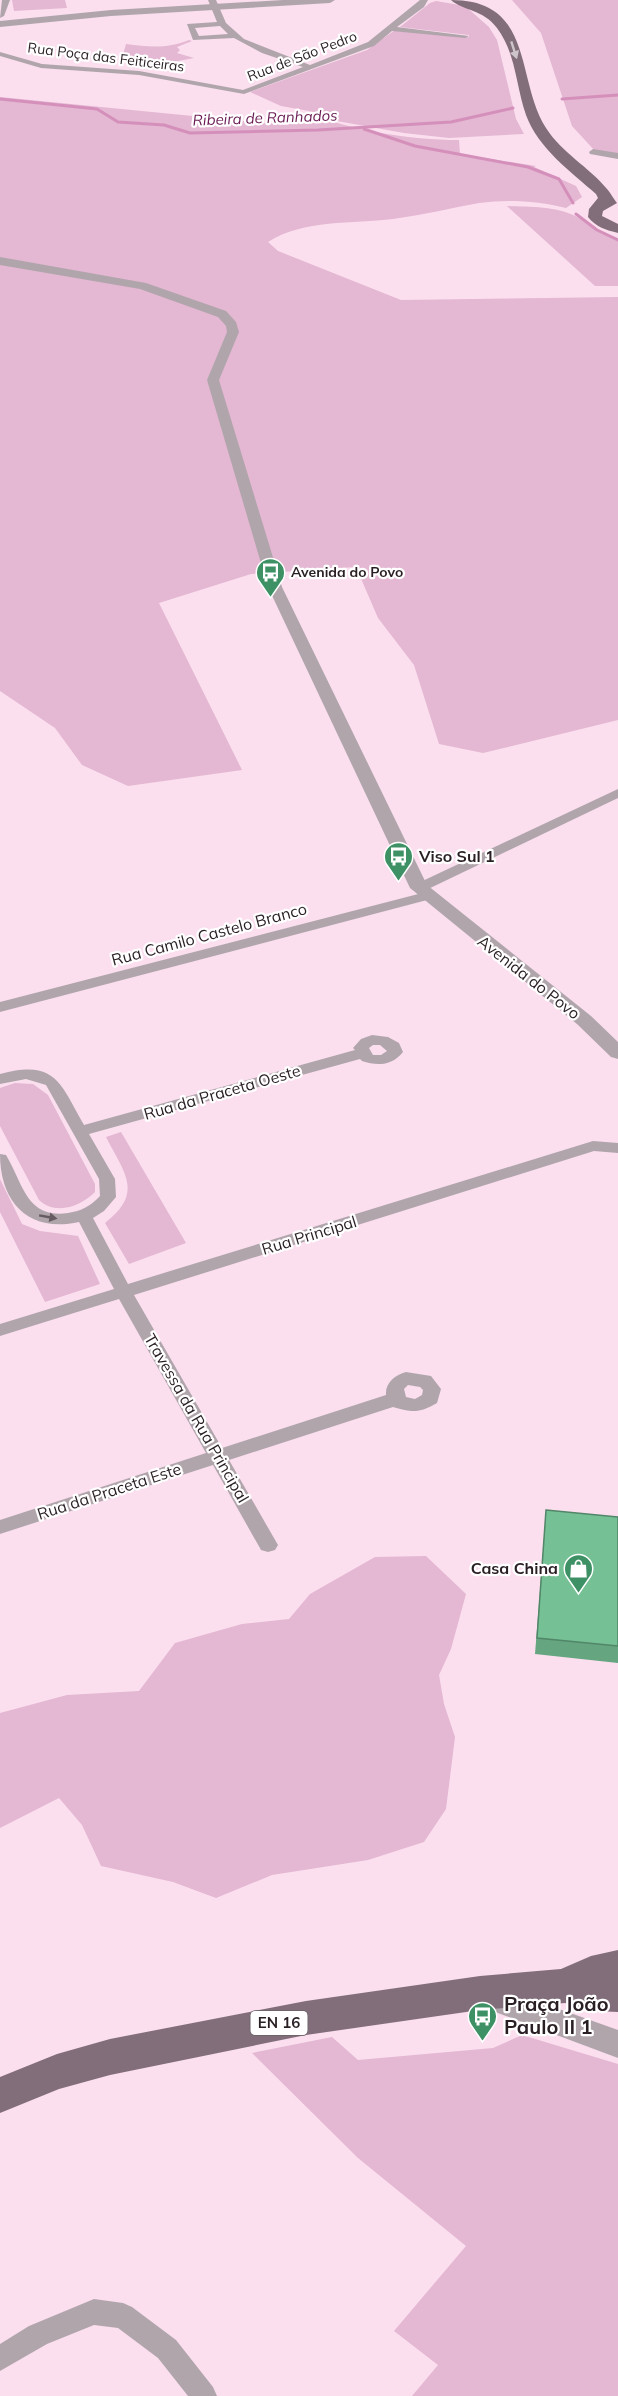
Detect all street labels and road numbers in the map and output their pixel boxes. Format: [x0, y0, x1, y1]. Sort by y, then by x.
street label: Rua de São Pedro [245, 27, 359, 85]
street label: Rua Poça das Feiticeiras [27, 38, 185, 76]
street label: Rua Camilo Castelo Branco [109, 898, 309, 970]
street label: Avenida do Povo [474, 931, 584, 1023]
street label: Rua da Praceta Oeste [141, 1060, 303, 1124]
street label: Rua Principal [259, 1211, 359, 1259]
street label: Travessa da Rua Principal [140, 1330, 254, 1506]
street label: Rua da Praceta Este [34, 1458, 184, 1524]
road number: EN 16 [250, 2011, 308, 2035]

